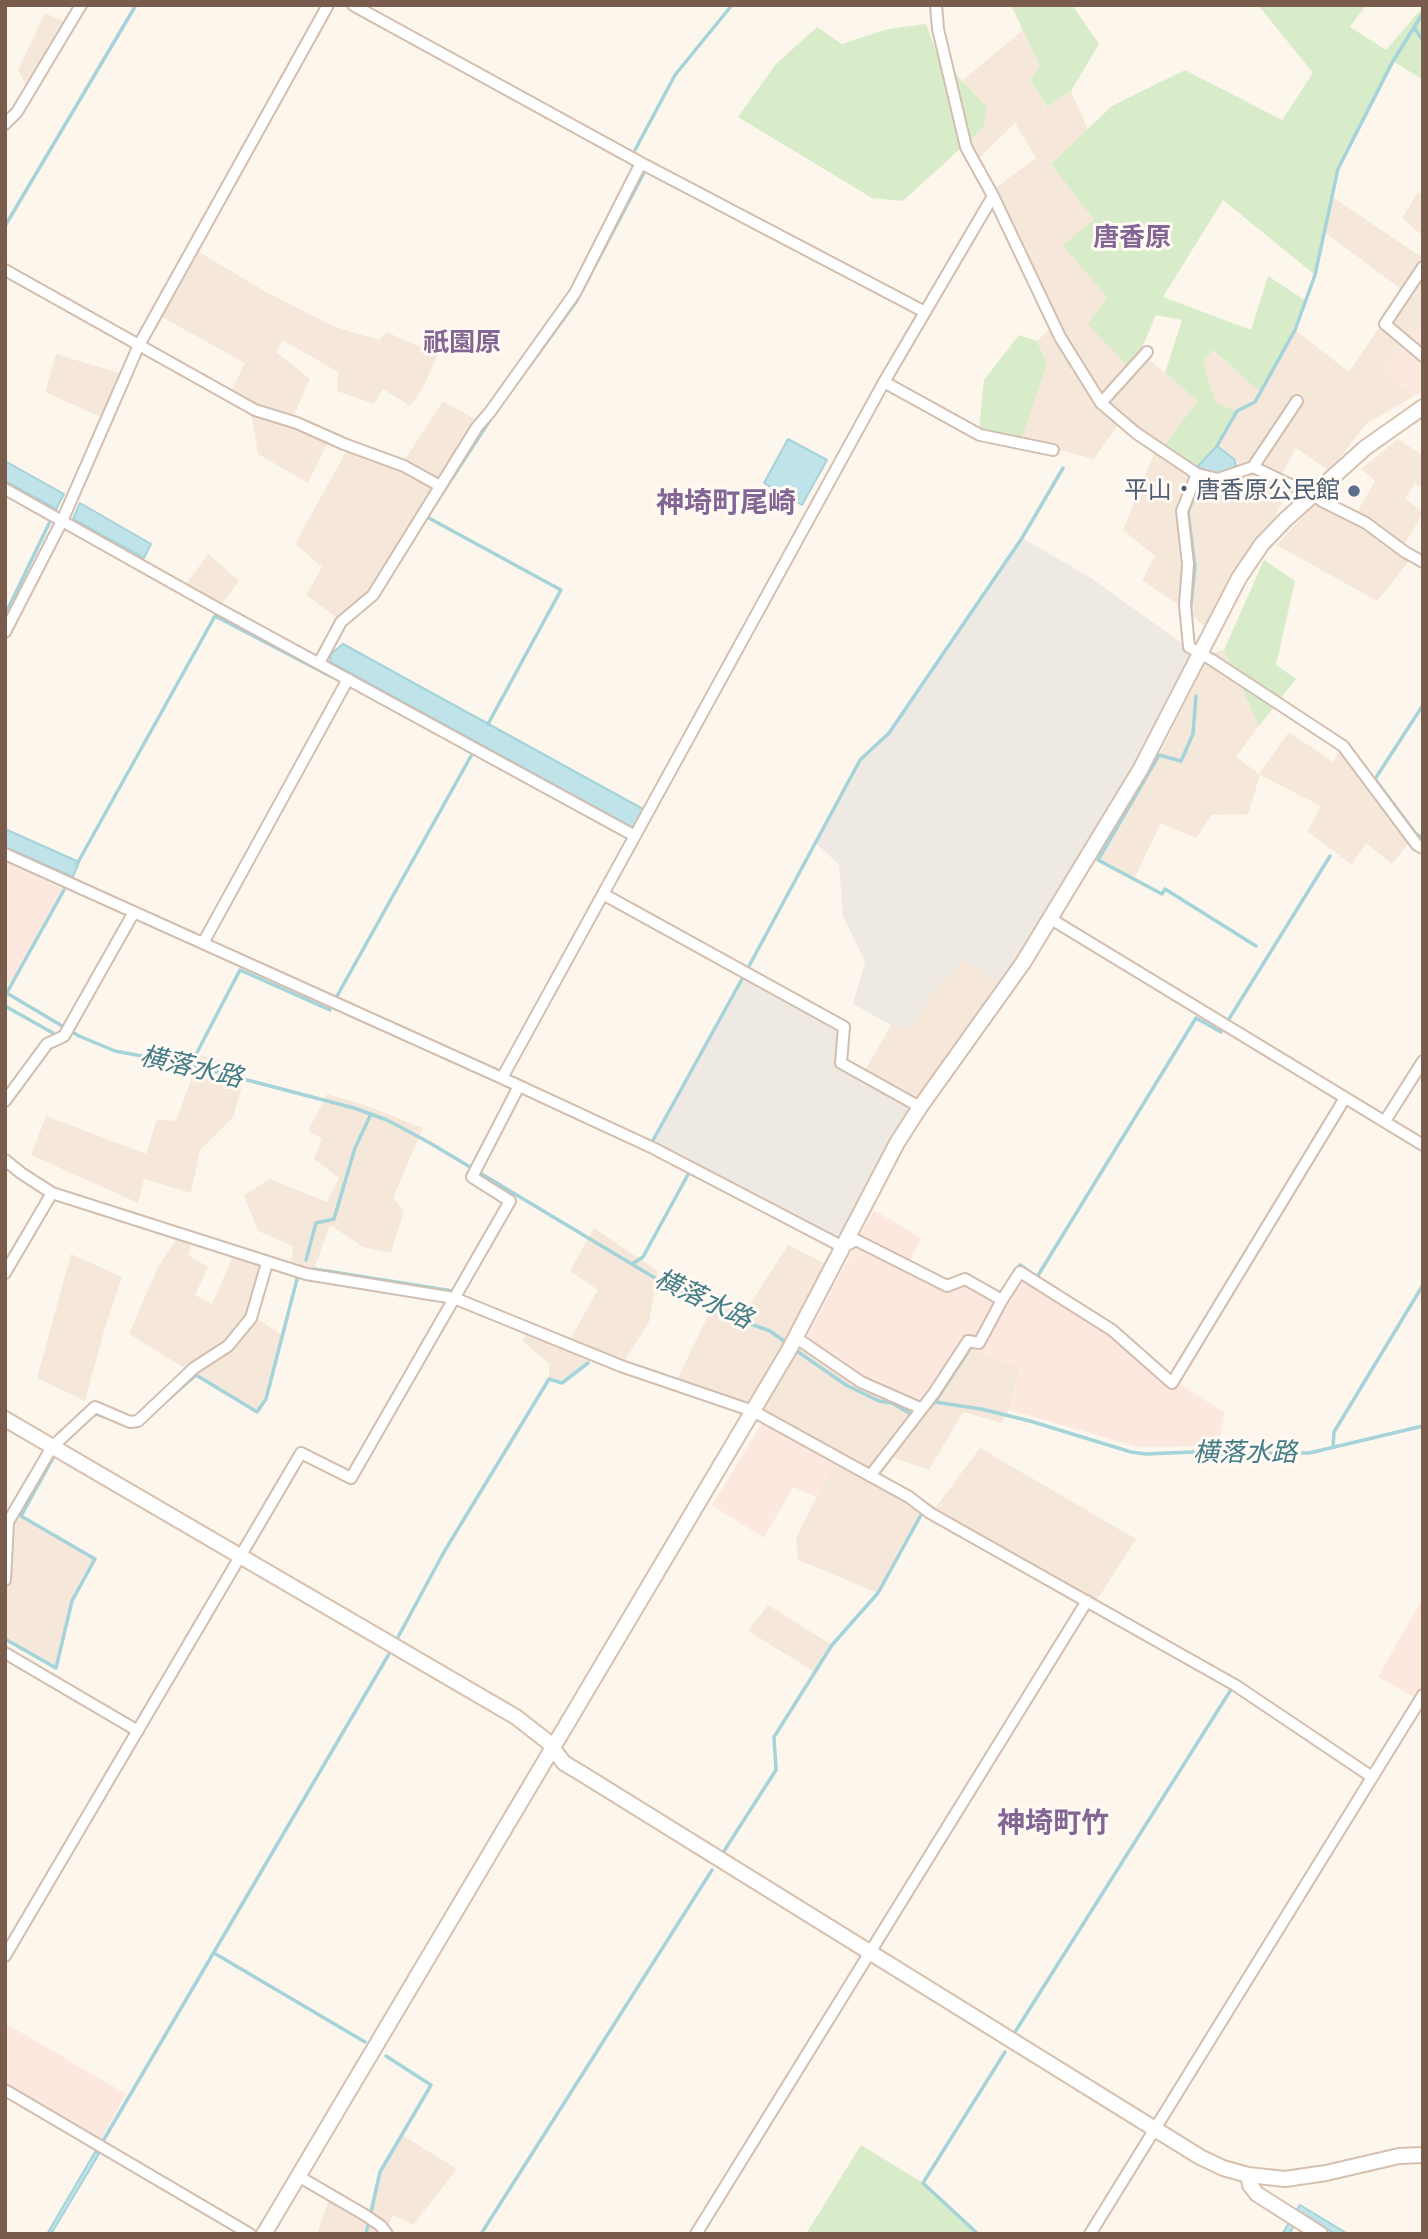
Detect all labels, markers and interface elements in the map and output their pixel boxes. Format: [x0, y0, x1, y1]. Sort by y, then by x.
district label: 唐香原 [1093, 223, 1171, 255]
district label: 祇園原 [423, 328, 501, 360]
place label: 平山・唐香原公民館 [1124, 477, 1340, 505]
marker: 平山・唐香原公民館 [1346, 483, 1362, 499]
district label: 神埼町尾崎 [656, 487, 796, 521]
water label: 横落水路 [137, 1041, 245, 1095]
water label: 横落水路 [649, 1264, 757, 1336]
water label: 横落水路 [1193, 1438, 1297, 1470]
district label: 神埼町竹 [997, 1807, 1109, 1841]

